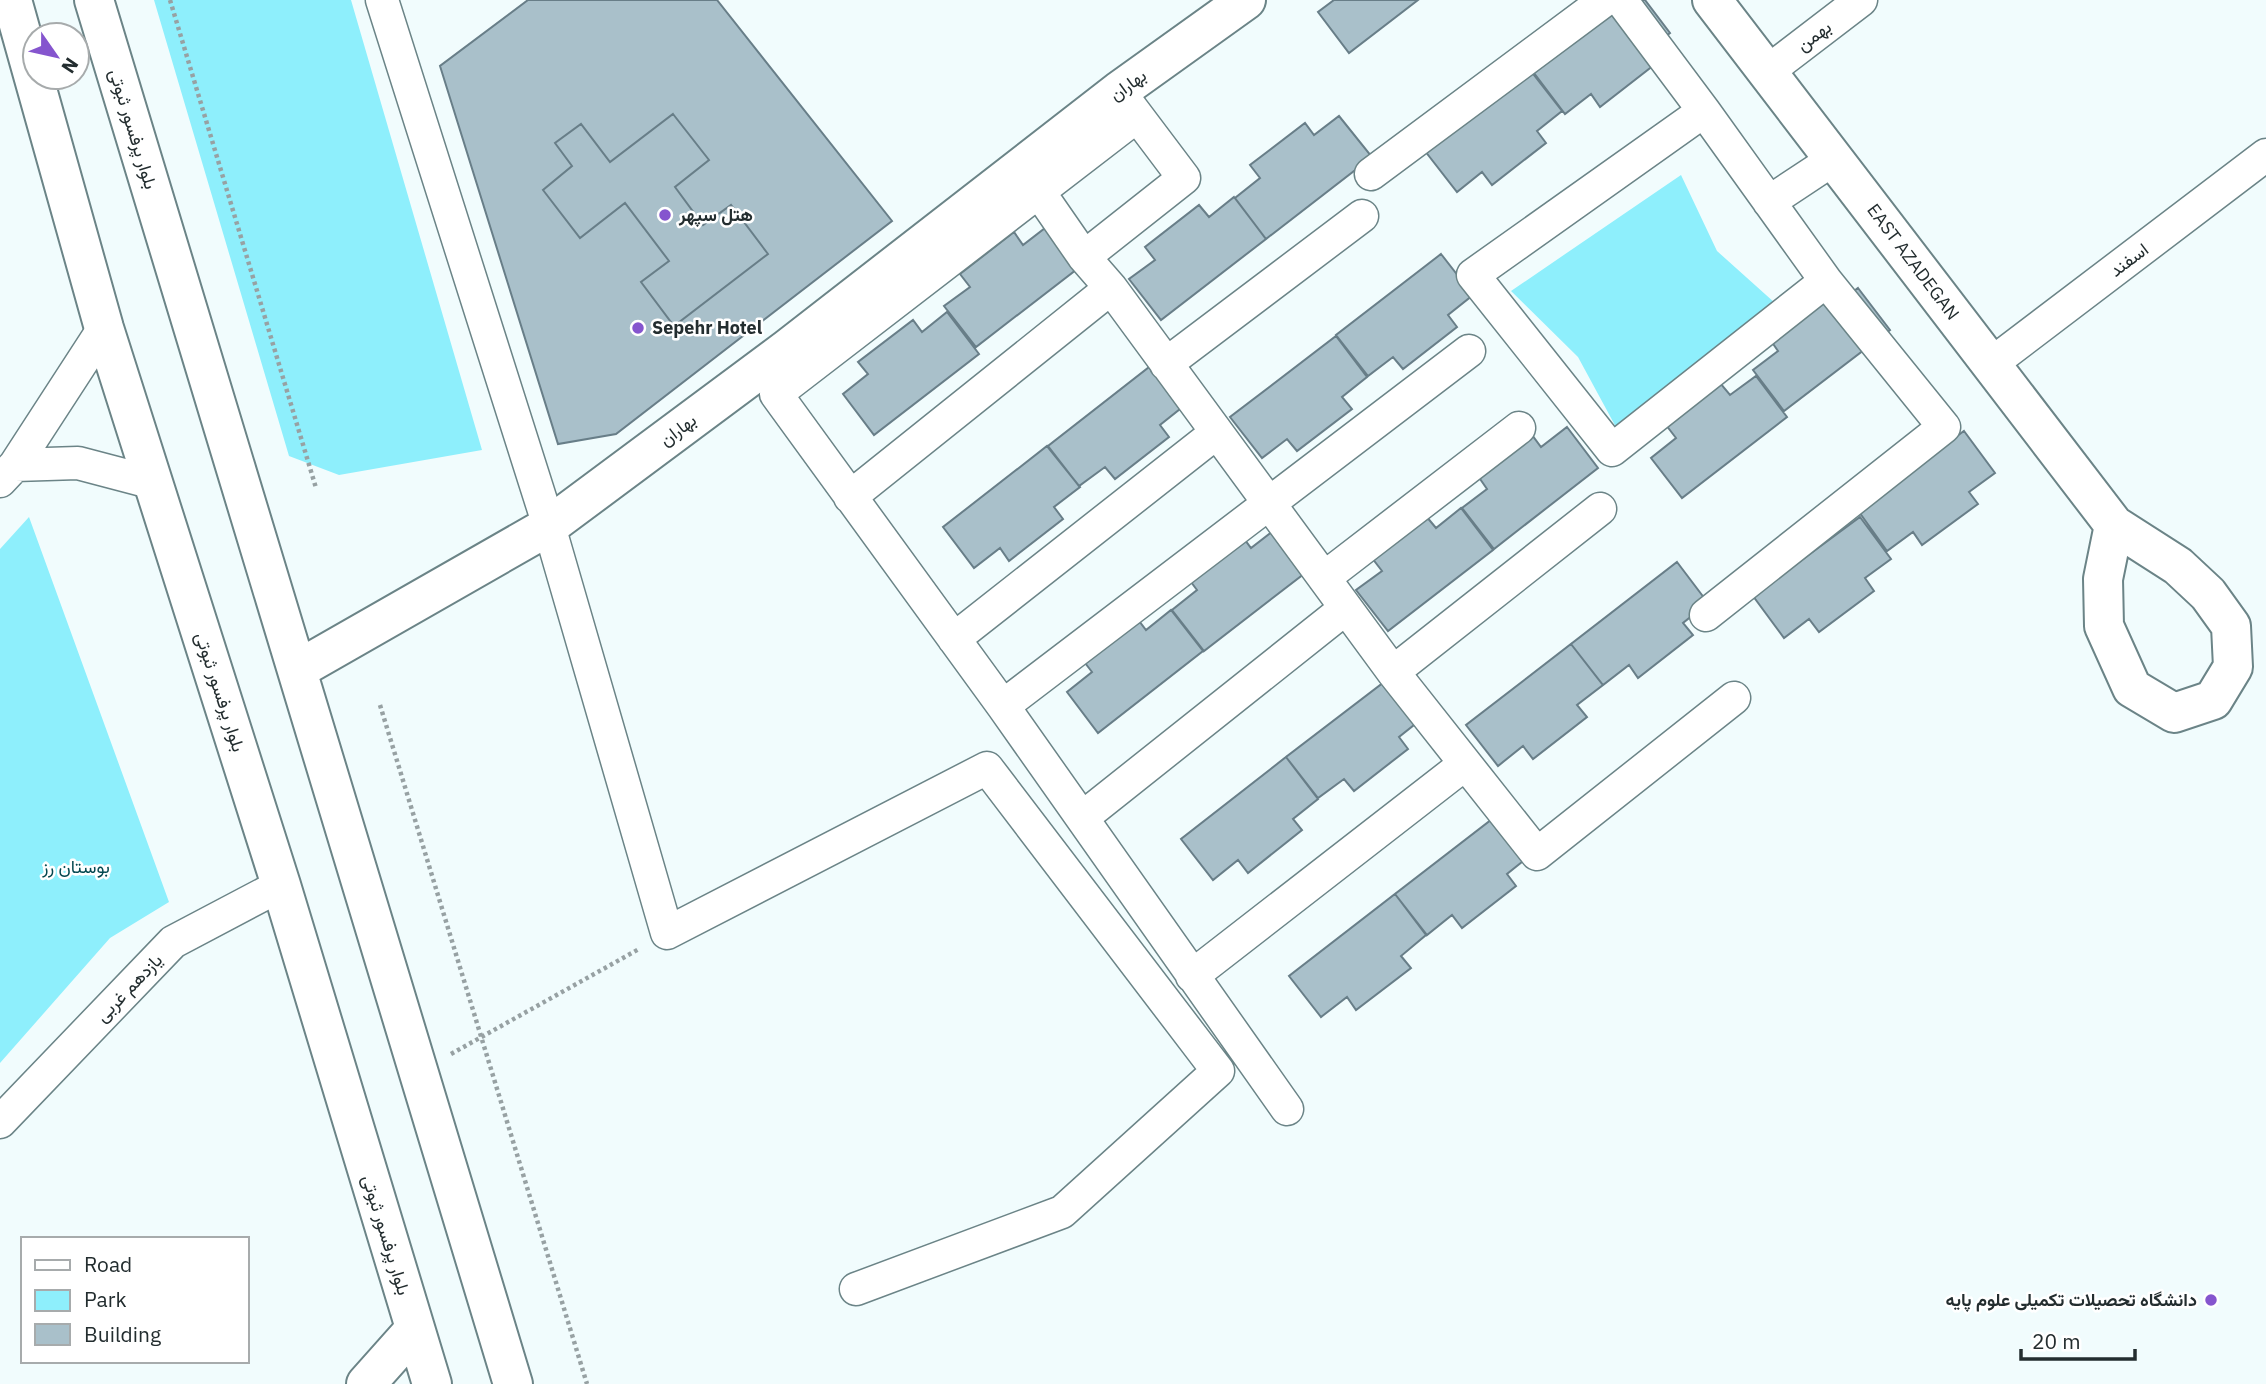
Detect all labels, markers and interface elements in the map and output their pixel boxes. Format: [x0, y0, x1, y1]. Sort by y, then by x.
street label: بهمن [1792, 15, 1836, 56]
north arrow [21, 21, 91, 91]
text: N [56, 53, 84, 78]
street label: بهاران [1105, 63, 1151, 106]
street label: بلوار پرفسور ثبوتی [103, 66, 163, 192]
street label: EAST AZADEGAN [1862, 199, 1965, 324]
place label: هتل سپهر [678, 203, 753, 227]
marker: هتل سپهر [657, 207, 673, 223]
street label: اسفند [2105, 237, 2153, 282]
place label: Sepehr Hotel [652, 316, 763, 339]
marker: Sepehr Hotel [630, 320, 646, 336]
street label: بهاران [655, 408, 701, 451]
street label: بلوار پرفسور ثبوتی [189, 629, 251, 755]
park label: بوستان رز [41, 855, 110, 878]
street label: یازدهم غربی [90, 949, 168, 1027]
street label: بلوار پرفسور ثبوتی [356, 1172, 416, 1298]
legend [21, 1237, 248, 1363]
text: Road [84, 1250, 132, 1278]
text: Park [84, 1285, 127, 1313]
place label: دانشگاه تحصیلات تکمیلی علوم پایه [1946, 1288, 2197, 1312]
marker: دانشگاه تحصیلات تکمیلی علوم پایه [2203, 1292, 2219, 1308]
scale bar [2021, 1318, 2135, 1362]
text: Building [84, 1320, 161, 1348]
text: 20 m [2032, 1327, 2081, 1355]

